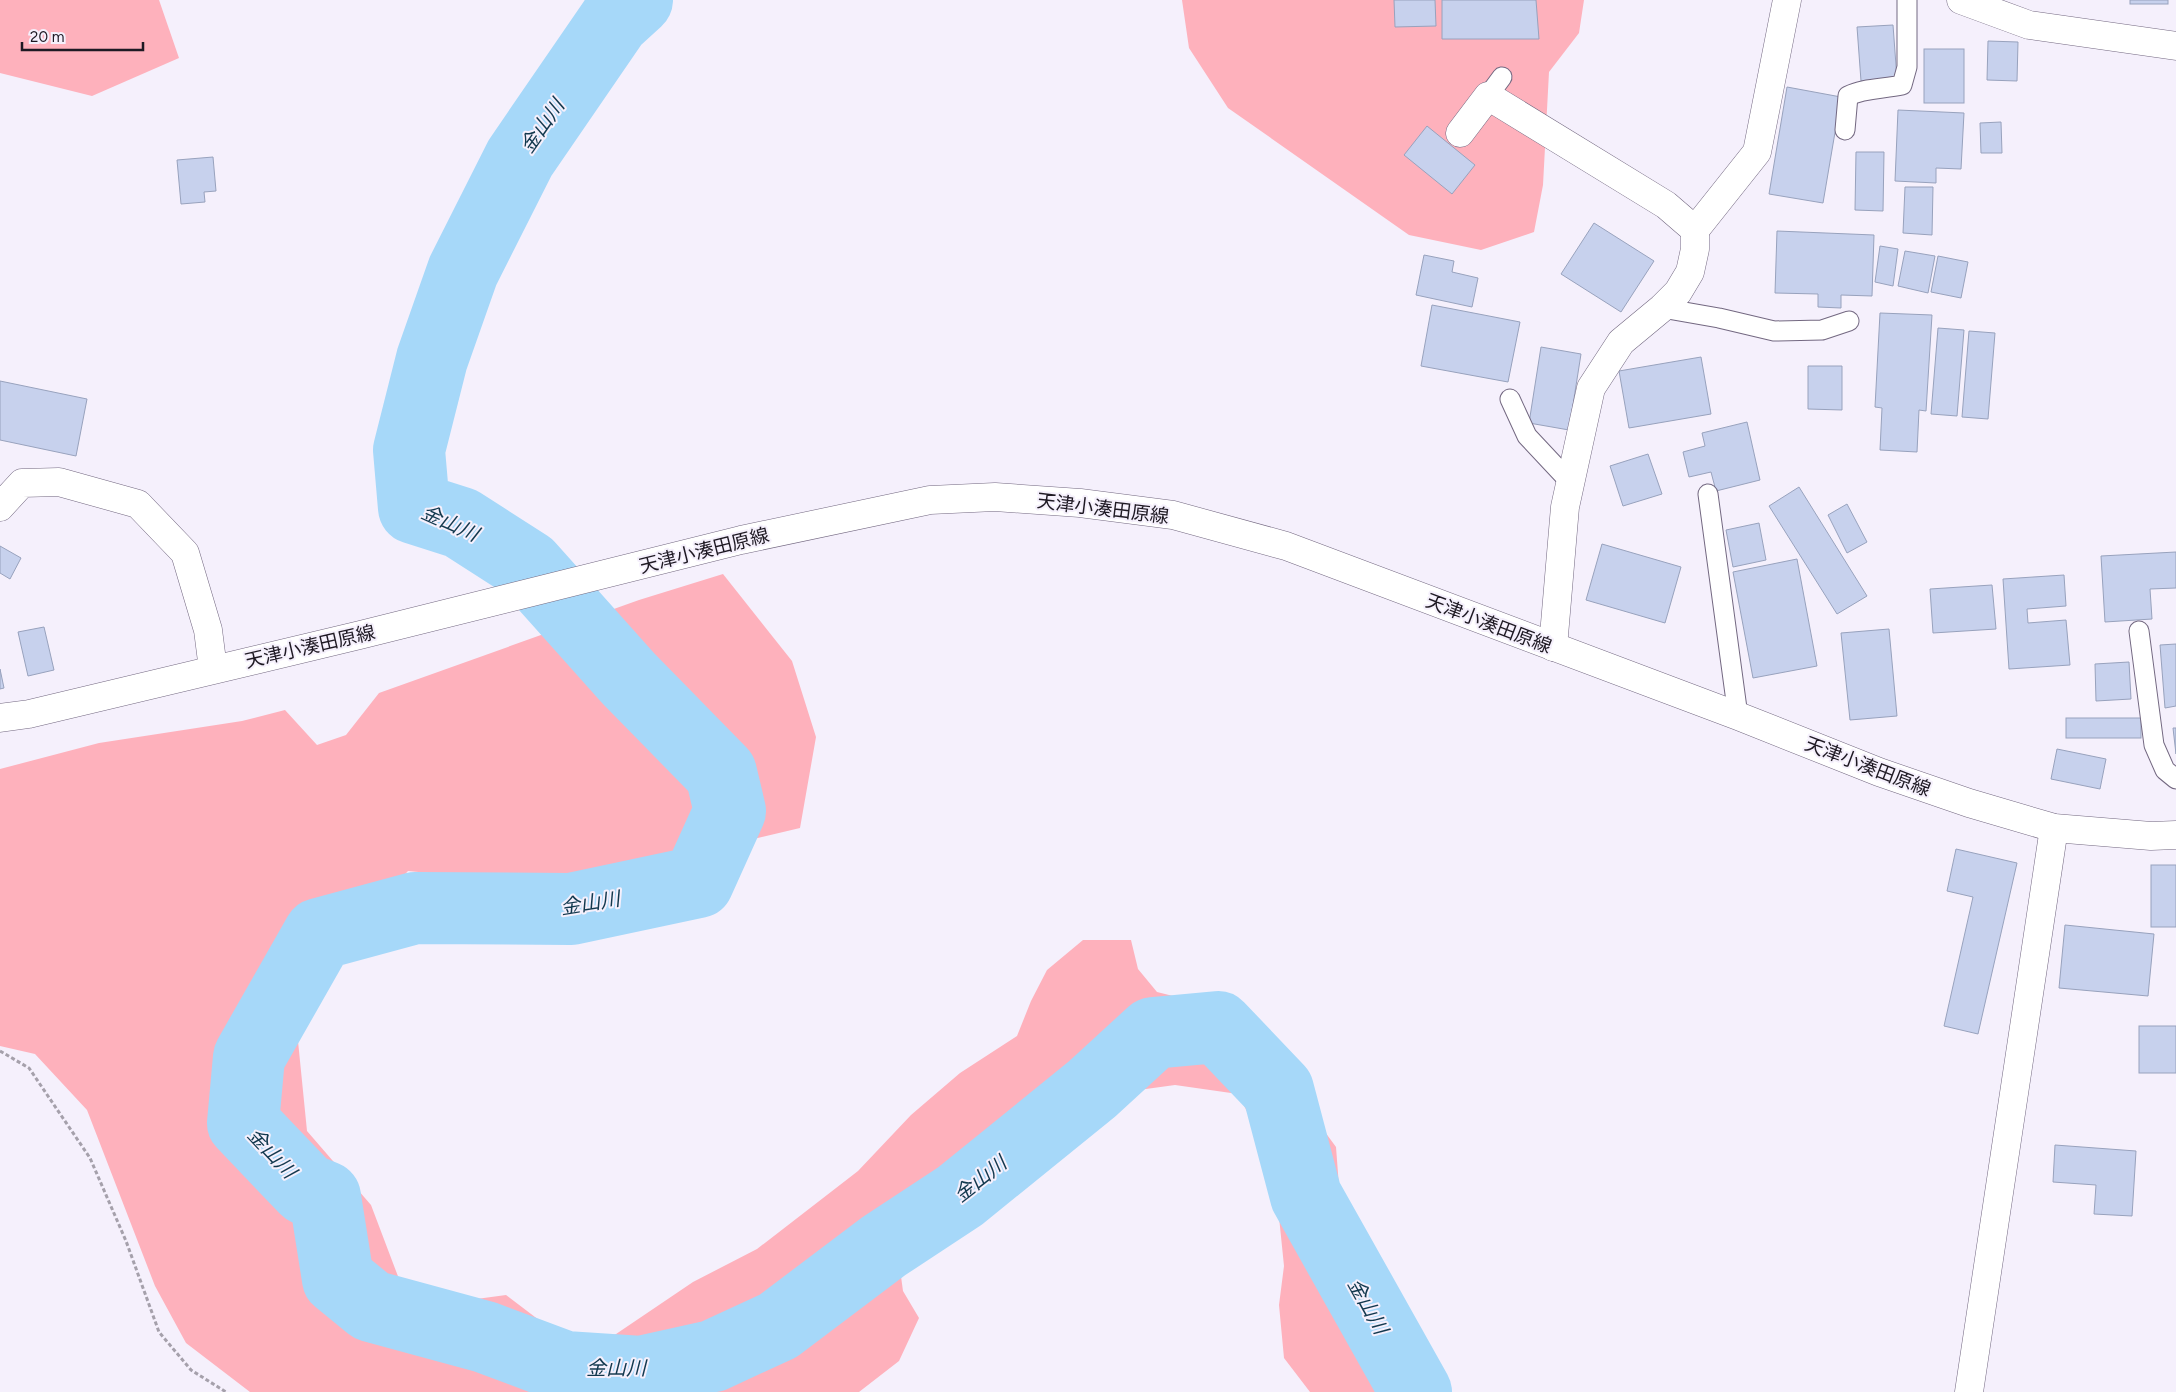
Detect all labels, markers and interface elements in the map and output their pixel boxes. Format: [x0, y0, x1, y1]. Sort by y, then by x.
scale bar [22, 20, 144, 52]
text: 20 m [30, 28, 64, 46]
water label: 金山川 [515, 93, 570, 157]
street label: 天津小湊田原線 [1036, 489, 1170, 528]
water label: 金山川 [418, 500, 484, 547]
street label: 天津小湊田原線 [637, 523, 771, 578]
street label: 天津小湊田原線 [1423, 589, 1555, 658]
street label: 天津小湊田原線 [243, 620, 378, 673]
street label: 天津小湊田原線 [1802, 732, 1934, 801]
water label: 金山川 [558, 886, 623, 920]
water label: 金山川 [243, 1123, 303, 1185]
water label: 金山川 [949, 1150, 1013, 1207]
water label: 金山川 [1343, 1274, 1394, 1340]
water label: 金山川 [586, 1356, 648, 1380]

